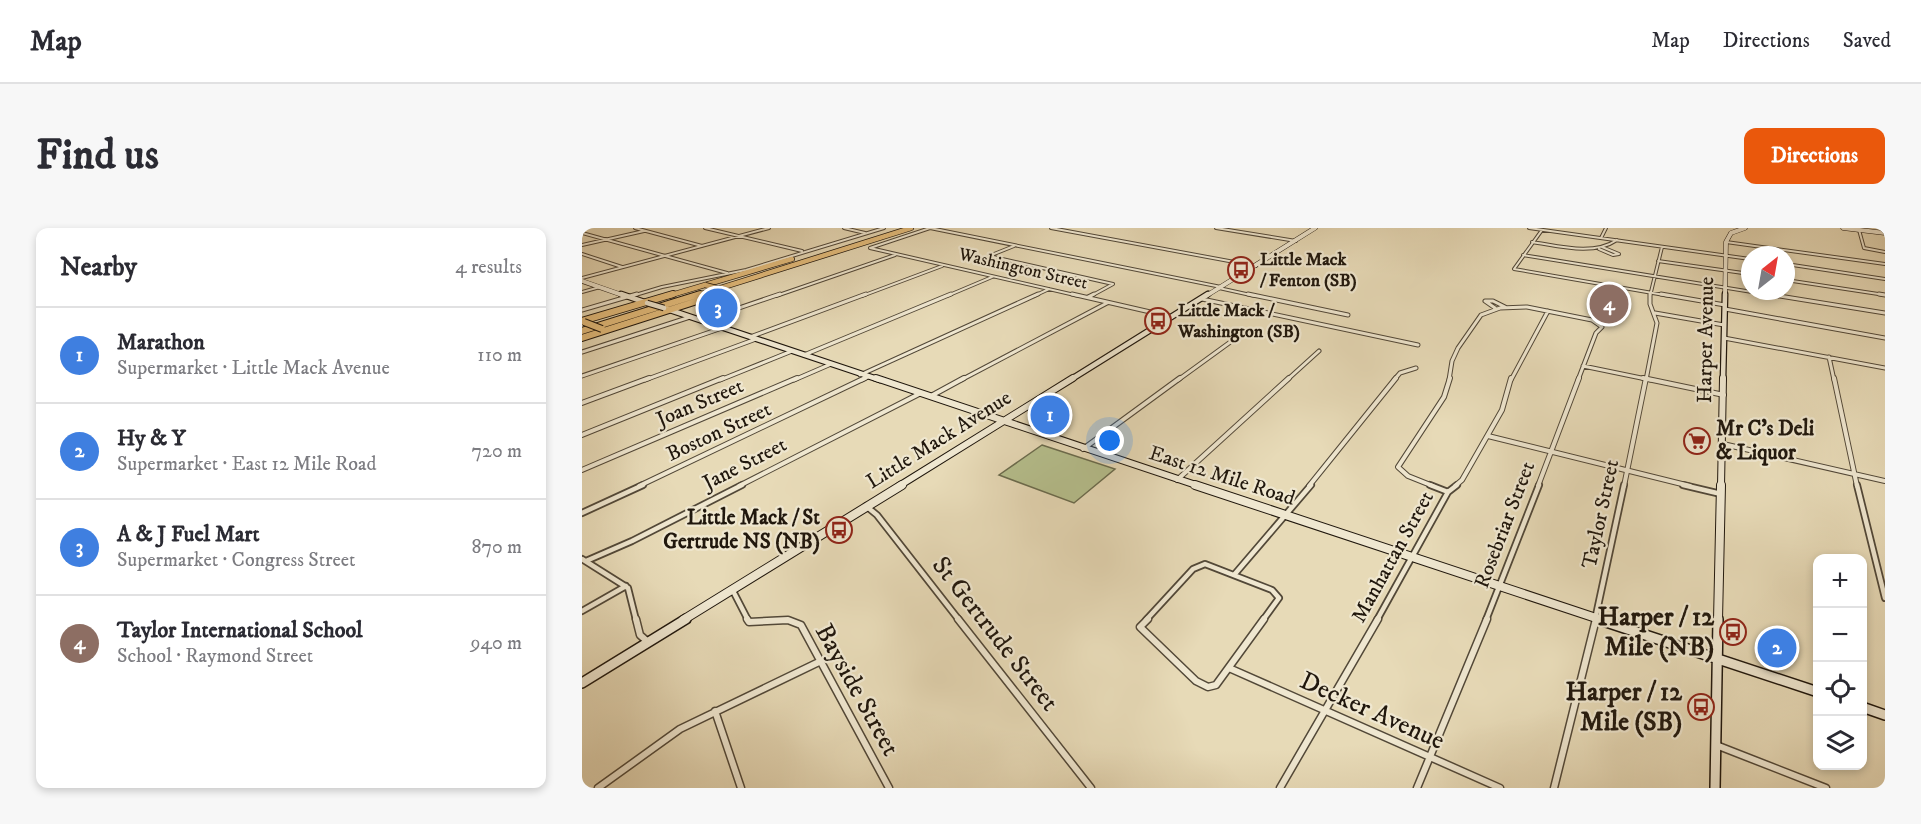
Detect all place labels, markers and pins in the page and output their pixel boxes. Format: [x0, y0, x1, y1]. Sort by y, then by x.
place label: Little Mack / Fenton (SB) [1259, 249, 1357, 292]
bus stop icon: Little Mack / Fenton (SB) [1226, 255, 1256, 285]
pin: 4 [1590, 282, 1628, 326]
pin: 3 [698, 286, 738, 331]
place label: Little Mack / Washington (SB) [1177, 300, 1300, 343]
bus stop icon: Little Mack / Washington (SB) [1143, 306, 1173, 336]
pin: 1 [1030, 392, 1070, 438]
place label: Mr C's Deli & Liquor [1716, 416, 1815, 466]
supermarket icon: Mr C's Deli & Liquor [1682, 426, 1712, 456]
place label: Little Mack / St Gertrude NS (NB) [663, 505, 820, 555]
bus stop icon: Little Mack / St Gertrude NS (NB) [824, 515, 854, 545]
place label: Harper / 12 Mile (NB) [1597, 601, 1715, 664]
bus stop icon: Harper / 12 Mile (NB) [1718, 617, 1748, 647]
pin: 2 [1758, 626, 1796, 670]
place label: Harper / 12 Mile (SB) [1565, 676, 1683, 739]
bus stop icon: Harper / 12 Mile (SB) [1686, 692, 1716, 722]

